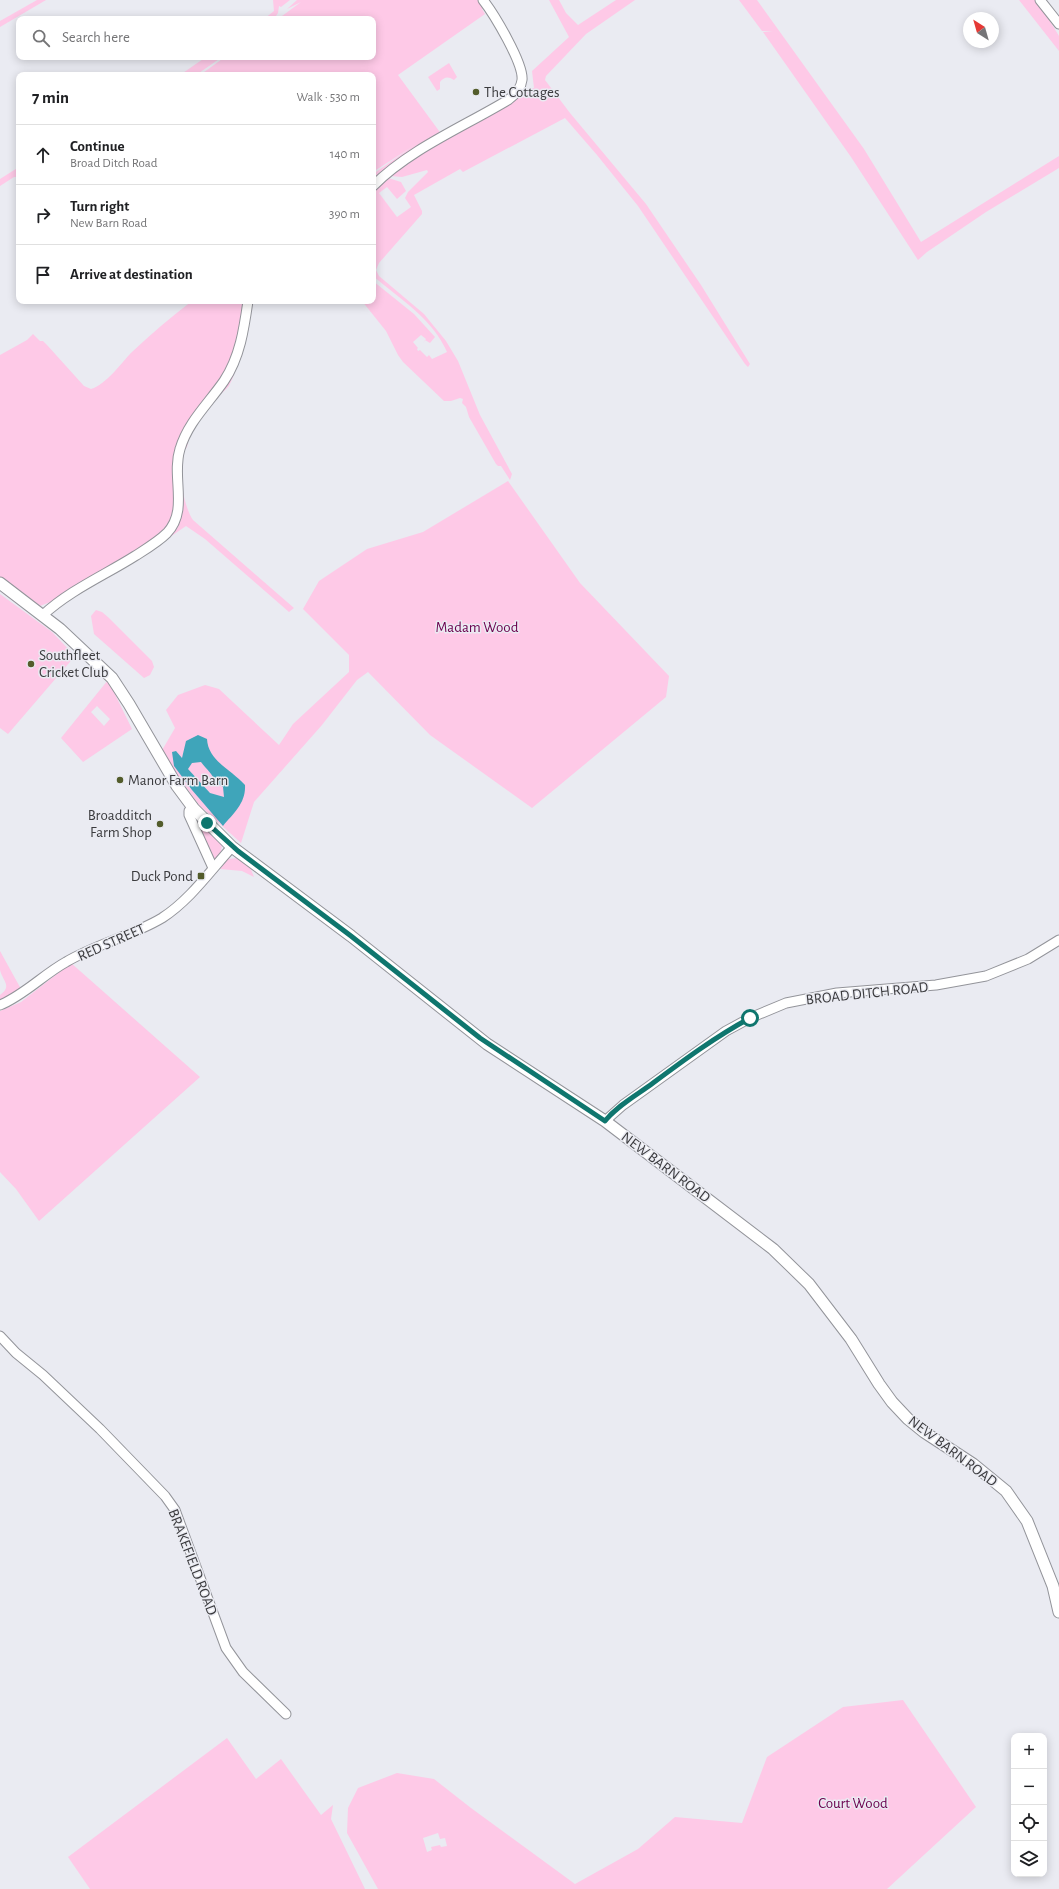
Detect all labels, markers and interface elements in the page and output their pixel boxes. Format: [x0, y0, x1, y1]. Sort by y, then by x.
north arrow [963, 12, 999, 48]
search box [16, 16, 376, 60]
icon: search [30, 27, 52, 49]
text: Search here [62, 30, 130, 45]
place label: The Cottages [484, 85, 560, 100]
marker: The Cottages [471, 87, 481, 97]
text: 7 min [32, 89, 69, 106]
text: Walk · 530 m [296, 91, 360, 104]
text: Continue [70, 139, 125, 154]
icon: ahead [32, 144, 54, 166]
text: 140 m [330, 148, 360, 161]
text: Broad Ditch Road [70, 157, 158, 170]
text: Turn right [70, 199, 129, 214]
icon: right [32, 204, 54, 226]
text: 390 m [329, 208, 360, 221]
text: New Barn Road [70, 217, 147, 230]
icon: arrive [32, 264, 54, 286]
text: Arrive at destination [70, 267, 193, 282]
park label: Madam Wood [436, 620, 519, 635]
place label: Southfleet Cricket Club [39, 648, 109, 680]
marker: Southfleet Cricket Club [26, 659, 36, 669]
place label: Manor Farm Barn [128, 773, 228, 788]
marker: Manor Farm Barn [115, 775, 125, 785]
place label: Broadditch Farm Shop [88, 808, 152, 840]
route end [198, 814, 216, 832]
marker: Broadditch Farm Shop [155, 819, 165, 829]
place label: Duck Pond [131, 869, 193, 884]
marker: Duck Pond [196, 871, 206, 881]
street label: RED STREET [75, 921, 148, 964]
street label: BROAD DITCH ROAD [805, 980, 929, 1007]
route start [741, 1009, 759, 1027]
street label: NEW BARN ROAD [618, 1129, 713, 1206]
street label: NEW BARN ROAD [905, 1413, 1000, 1490]
street label: BRAKEFIELD ROAD [165, 1507, 220, 1618]
map controls [1011, 1733, 1047, 1877]
button: + [1011, 1733, 1047, 1769]
button: − [1011, 1769, 1047, 1805]
park label: Court Wood [818, 1796, 888, 1811]
button: locate [1011, 1805, 1047, 1841]
button: layers [1011, 1841, 1047, 1877]

